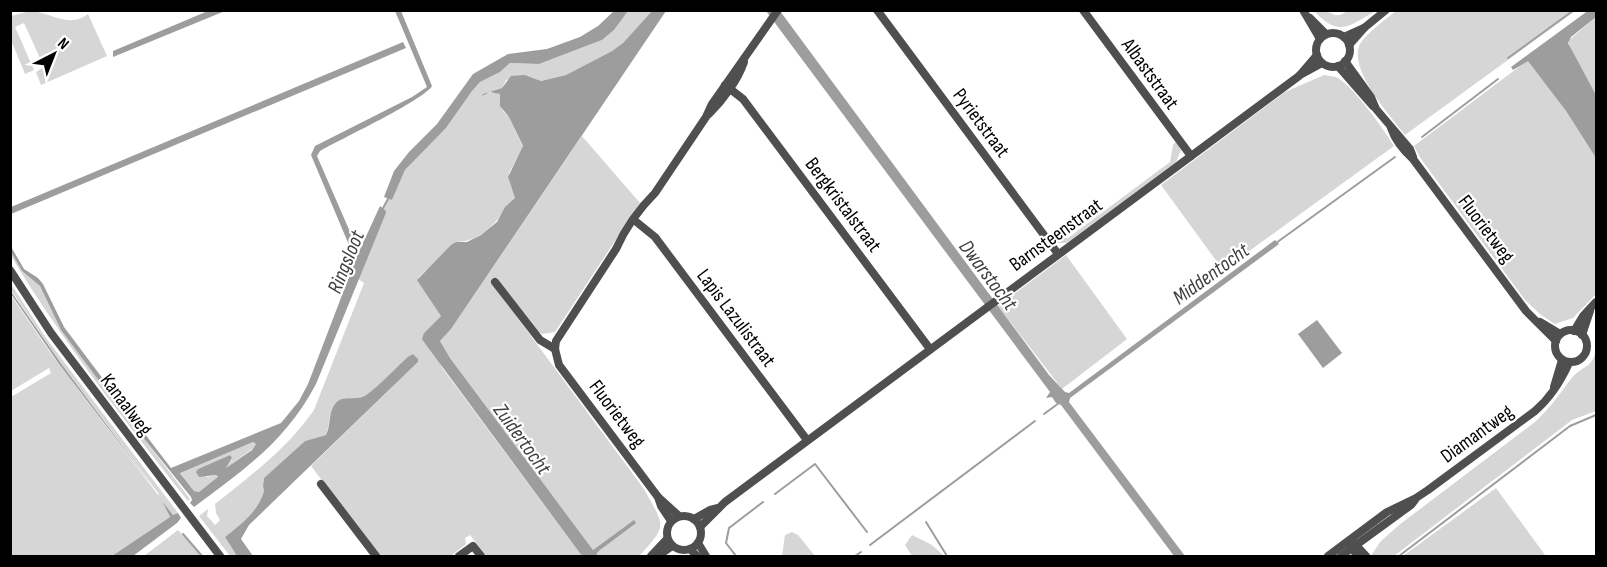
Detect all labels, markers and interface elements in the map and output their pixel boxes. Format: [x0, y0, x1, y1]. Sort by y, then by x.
north arrow [24, 24, 84, 84]
street label: Albaststraat [1116, 33, 1184, 114]
text: N [54, 34, 73, 54]
street label: Pyrietstraat [947, 84, 1015, 162]
street label: Bergkristalstraat [800, 153, 886, 257]
street label: Fluorietweg [1453, 190, 1519, 268]
street label: Barnsteenstraat [1005, 193, 1107, 277]
water label: Ringsloot [322, 226, 370, 297]
water label: Dwarstocht [954, 235, 1023, 316]
water label: Middentocht [1168, 238, 1255, 310]
street label: Lapis Lazulistraat [691, 264, 781, 372]
street label: Kanaalweg [95, 369, 157, 441]
street label: Fluorietweg [584, 375, 650, 453]
water label: Zuidertocht [487, 398, 557, 480]
street label: Diamantweg [1436, 400, 1518, 468]

